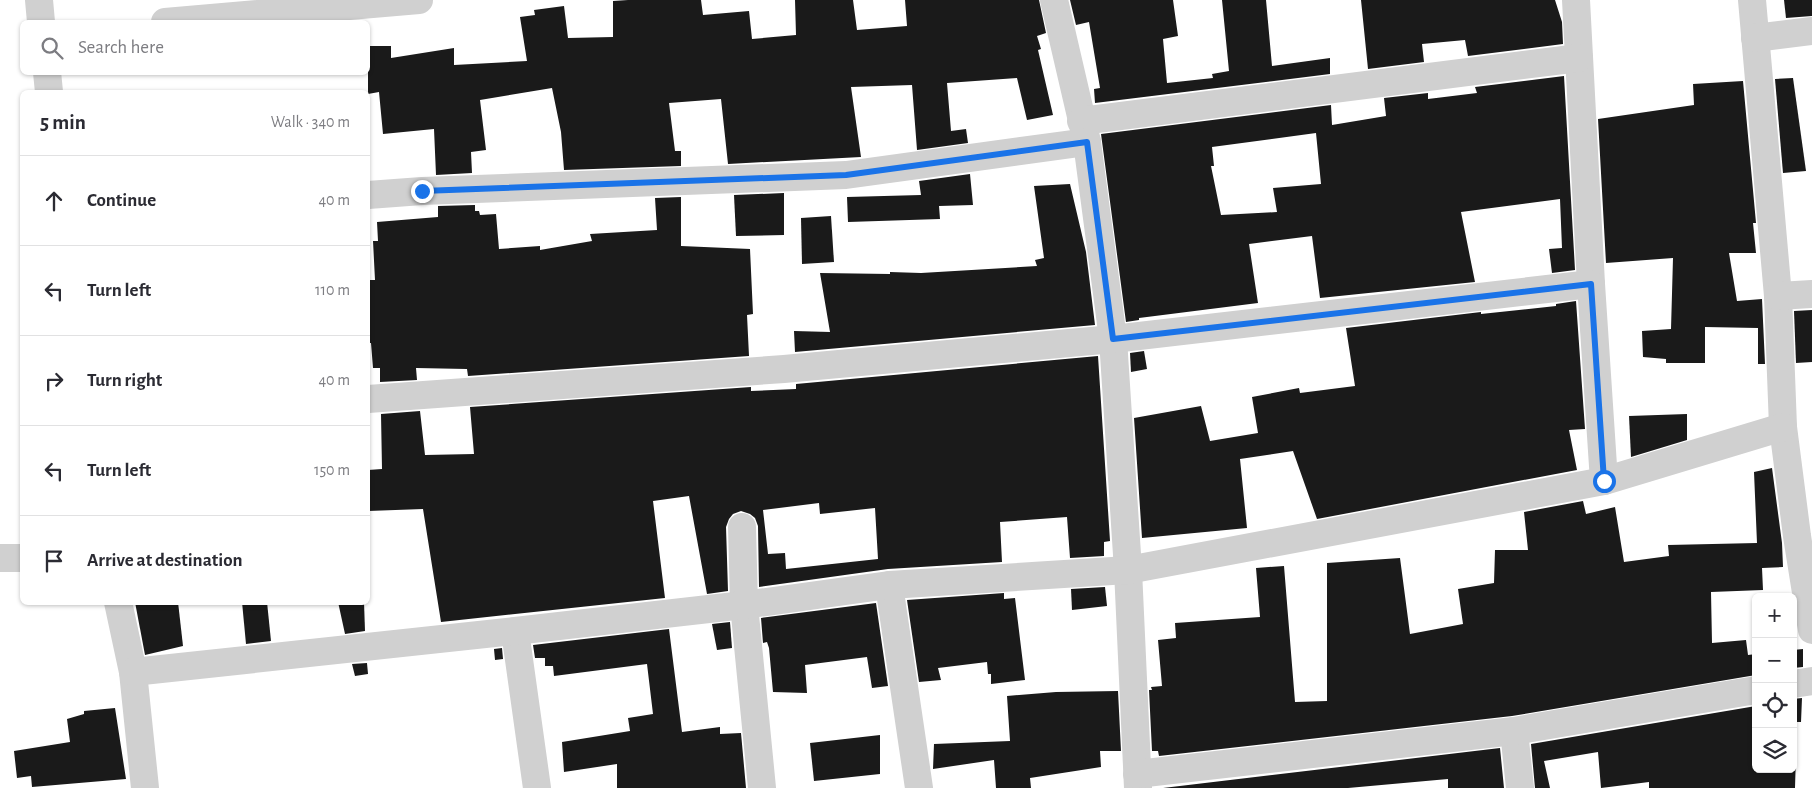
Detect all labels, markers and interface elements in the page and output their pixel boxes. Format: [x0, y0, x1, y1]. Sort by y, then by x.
search box [20, 20, 370, 75]
icon: search [38, 34, 66, 62]
text: Search here [78, 38, 164, 57]
text: 5 min [40, 112, 86, 133]
text: Walk · 340 m [271, 114, 350, 130]
route end [411, 180, 434, 203]
icon: ahead [40, 187, 68, 215]
text: Continue [87, 191, 156, 210]
text: 40 m [318, 192, 350, 208]
icon: left [40, 277, 68, 305]
text: Turn left [87, 281, 151, 300]
text: 110 m [315, 282, 350, 298]
icon: right [40, 367, 68, 395]
text: Turn right [87, 371, 162, 390]
text: 40 m [318, 372, 350, 388]
icon: left [40, 457, 68, 485]
text: Turn left [87, 461, 151, 480]
text: 150 m [314, 462, 350, 478]
route start [1593, 470, 1616, 493]
icon: arrive [40, 547, 68, 575]
text: Arrive at destination [87, 551, 243, 570]
map controls [1752, 593, 1797, 773]
button: + [1752, 593, 1797, 638]
button: − [1752, 638, 1797, 683]
button: locate [1752, 683, 1797, 728]
button: layers [1752, 728, 1797, 773]

